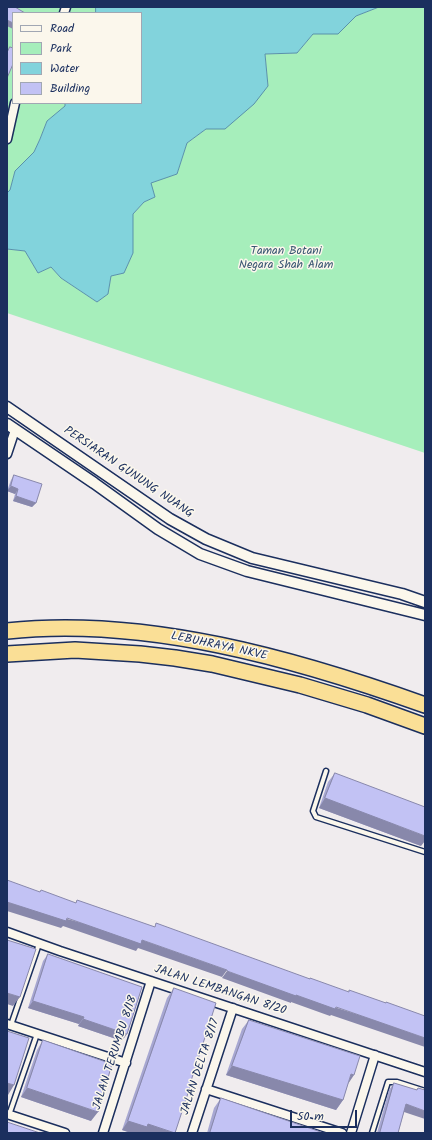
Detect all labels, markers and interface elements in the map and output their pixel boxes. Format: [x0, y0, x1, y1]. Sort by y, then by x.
legend [12, 12, 142, 104]
text: Road [50, 19, 74, 38]
text: Park [50, 39, 72, 58]
text: Water [50, 59, 79, 78]
text: Building [50, 79, 90, 98]
park label: Taman Botani Negara Shah Alam [239, 245, 333, 273]
street label: PERSIARAN GUNUNG NUANG [60, 424, 196, 522]
street label: LEBUHRAYA NKVE [169, 630, 269, 664]
street label: JALAN LEMBANGAN 8/20 [152, 963, 288, 1019]
street label: JALAN TERUMBU 8/18 [91, 994, 141, 1112]
street label: JALAN DELTA 8/17 [179, 1017, 223, 1117]
scale bar [292, 1102, 359, 1128]
text: 50 m [297, 1107, 324, 1126]

